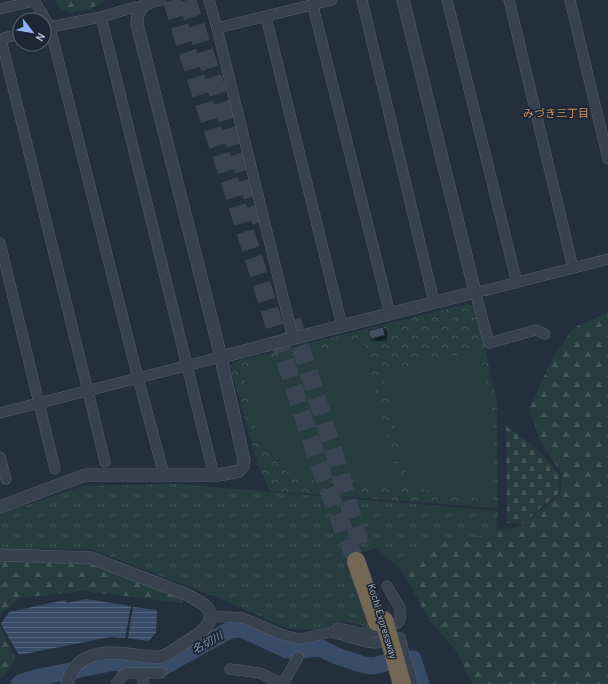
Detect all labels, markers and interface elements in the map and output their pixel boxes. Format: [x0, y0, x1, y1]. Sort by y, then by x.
north arrow [12, 12, 52, 52]
text: N [34, 31, 48, 44]
district label: みづき三丁目 [523, 106, 589, 119]
street label: Kochi Expressway [366, 582, 400, 660]
water label: 名切川 [189, 628, 225, 656]

